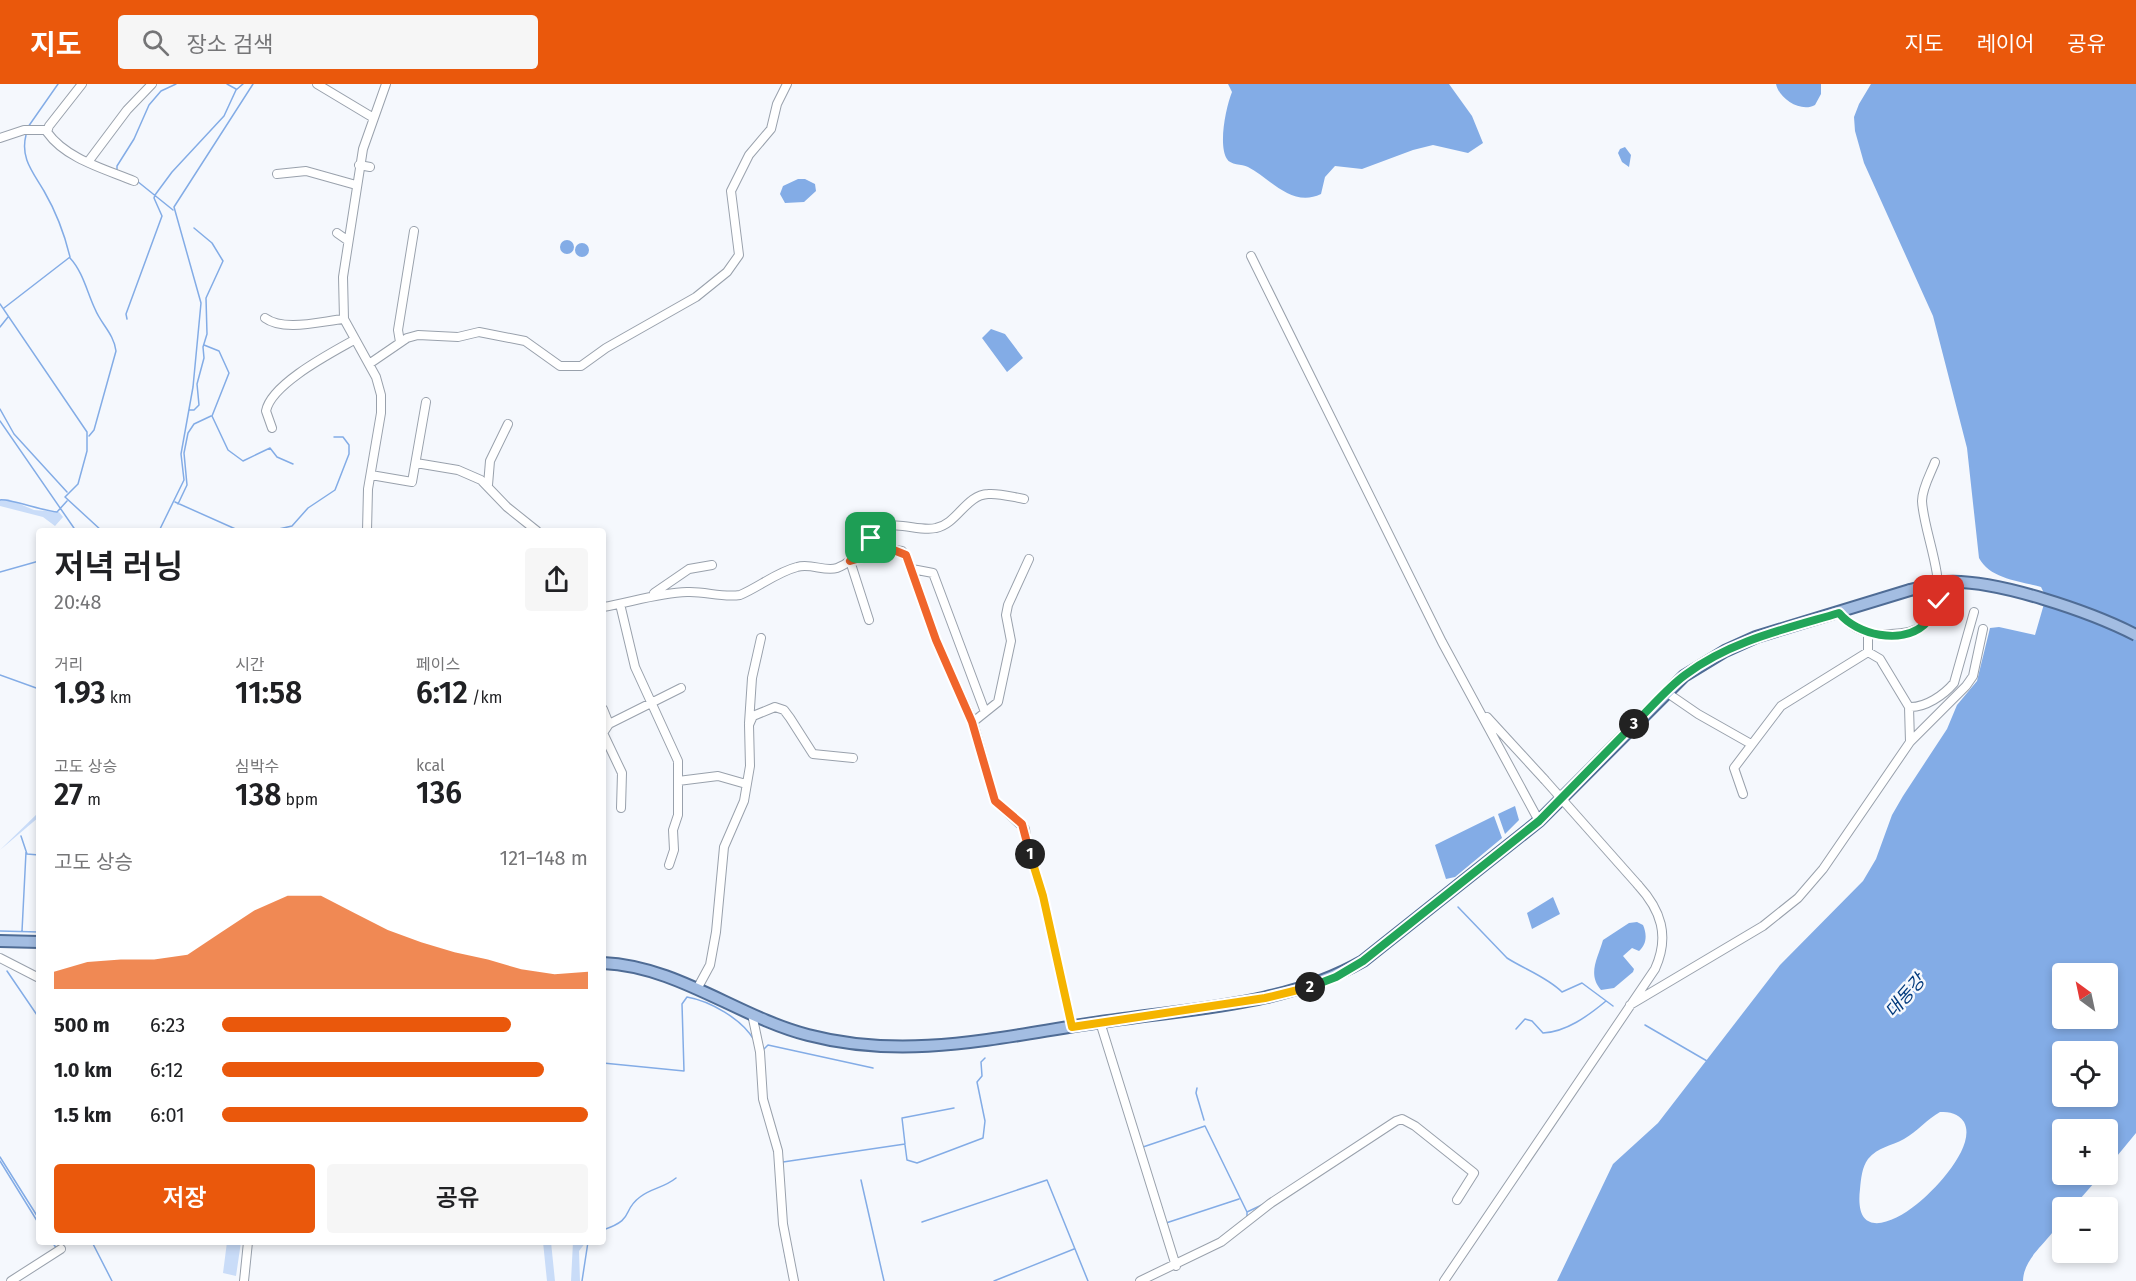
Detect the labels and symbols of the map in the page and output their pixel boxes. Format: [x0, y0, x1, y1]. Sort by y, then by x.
pin [845, 512, 896, 563]
pin [1913, 575, 1964, 626]
pin: 3 [1619, 709, 1649, 739]
pin: 1 [1015, 839, 1045, 869]
north arrow [2052, 963, 2118, 1029]
water label: 대동강 [1880, 968, 1931, 1022]
pin: 2 [1295, 972, 1325, 1002]

